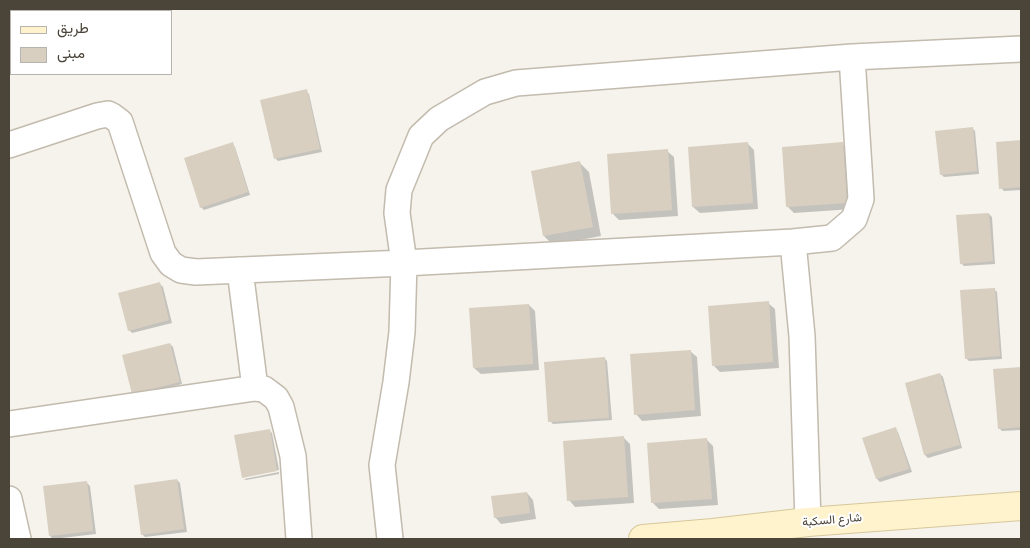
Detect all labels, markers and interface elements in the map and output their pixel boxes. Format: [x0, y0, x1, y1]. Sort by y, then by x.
legend [10, 10, 172, 75]
text: طريق [57, 18, 89, 37]
text: مبنى [57, 43, 85, 62]
street label: شارع السكبة [802, 510, 862, 530]

